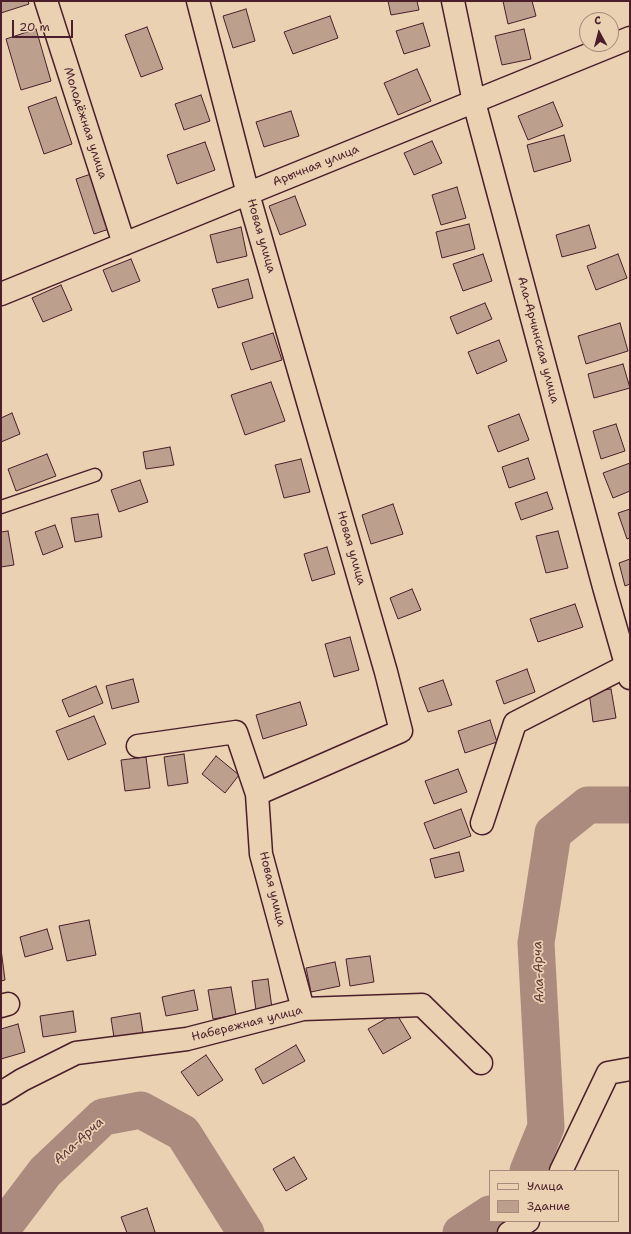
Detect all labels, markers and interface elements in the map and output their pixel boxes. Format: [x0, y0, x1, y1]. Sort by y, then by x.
scale bar [14, 12, 75, 38]
north arrow [579, 12, 619, 52]
text: С [593, 13, 602, 28]
text: 20 m [19, 19, 50, 35]
street label: Молодёжная улица [60, 65, 110, 181]
street label: Арычная улица [271, 142, 361, 190]
street label: Новая улица [244, 197, 278, 275]
street label: Ала-Арчинская улица [514, 275, 562, 405]
street label: Новая улица [334, 509, 368, 587]
street label: Новая улица [256, 850, 288, 928]
water label: Ала-Арча [530, 941, 548, 1003]
street label: Набережная улица [190, 1003, 304, 1045]
water label: Ала-Арча [51, 1115, 107, 1167]
legend [489, 1170, 619, 1222]
text: Улица [527, 1178, 563, 1194]
text: Здание [527, 1198, 570, 1214]

